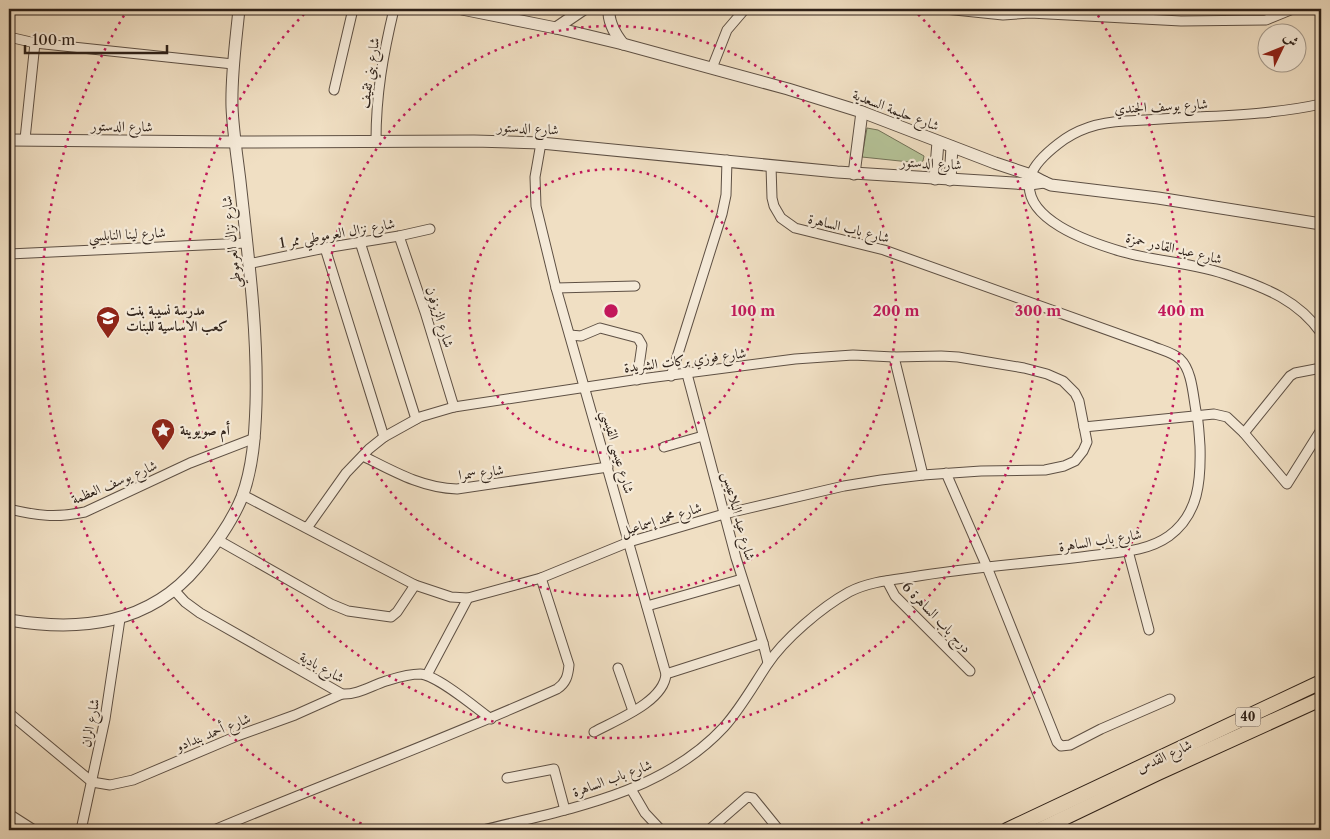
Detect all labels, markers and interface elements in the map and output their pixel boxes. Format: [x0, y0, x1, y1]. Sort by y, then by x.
scale bar [25, 22, 168, 54]
north arrow [1258, 22, 1308, 72]
text: ش [1280, 28, 1303, 50]
text: 100 m [32, 30, 75, 49]
street label: شارع بني ثقيف [355, 36, 387, 110]
street label: شارع حليمة السعدية [849, 85, 942, 138]
street label: شارع يوسف الجندي [1114, 95, 1209, 120]
street label: شارع الدستور [89, 116, 153, 139]
street label: شارع الدستور [495, 117, 559, 142]
street label: شارع الدستور [898, 152, 962, 177]
street label: شارع نزال العرموطي [217, 195, 249, 289]
street label: شارع باب الساهرة [806, 209, 892, 250]
street label: شارع نزال العرموطي ممر 1 [278, 214, 397, 256]
street label: شارع لينا النابلسي [88, 223, 166, 250]
street label: شارع عبد القادر حمزة [1123, 228, 1224, 271]
street label: شارع الزيزفون [419, 284, 458, 351]
place label: مدرسة نسيبة بنت كعب الاساسية للبنات [126, 301, 228, 336]
text: 100 m [731, 301, 775, 320]
text: 200 m [873, 301, 919, 320]
text: 300 m [1015, 301, 1061, 320]
text: 400 m [1158, 301, 1204, 320]
centre of rings [602, 302, 620, 320]
school or university icon: مدرسة نسيبة بنت كعب الاساسية للبنات [95, 305, 121, 339]
street label: شارع فوزي بركات الشريدة [623, 344, 748, 379]
street label: شارع عيسى القيسي [593, 408, 639, 497]
place icon: أم صويوينة [150, 417, 176, 451]
place label: أم صويوينة [180, 420, 231, 443]
street label: شارع يوسف العظمة [68, 456, 161, 511]
street label: شارع سمرا [457, 460, 505, 487]
street label: شارع عيد البلاعيس [716, 470, 759, 563]
street label: شارع محمد إسماعيل [618, 498, 705, 543]
street label: شارع باب الساهرة [1057, 525, 1143, 558]
street label: درج باب الساهرة 6 [896, 578, 976, 659]
street label: شارع بادية [295, 647, 347, 689]
street label: شارع الران [76, 697, 106, 749]
street label: شارع أحمد بندادو [171, 708, 254, 759]
road number: 40 [1236, 708, 1260, 726]
street label: شارع القدس [1133, 735, 1196, 779]
street label: شارع باب الساهرة [570, 755, 655, 804]

